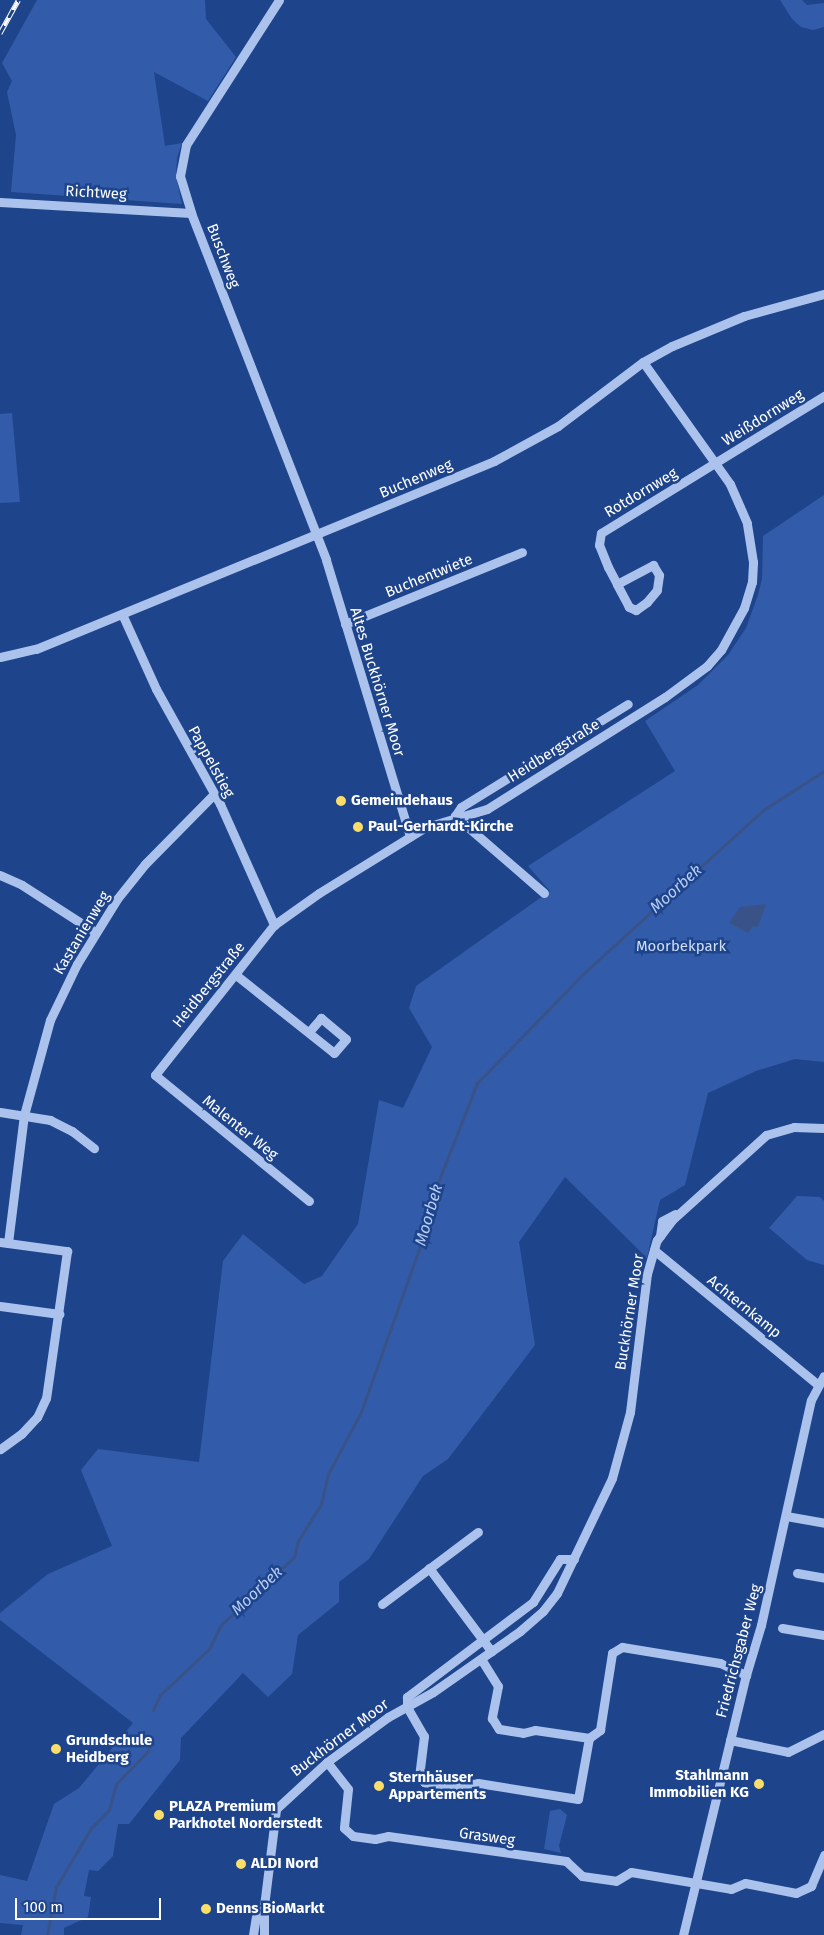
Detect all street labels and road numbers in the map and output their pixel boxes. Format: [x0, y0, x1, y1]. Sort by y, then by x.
street label: Richtweg [65, 182, 127, 204]
street label: Buschweg [202, 221, 244, 291]
street label: Weißdornweg [719, 386, 807, 450]
street label: Buchenweg [377, 456, 455, 502]
street label: Rotdornweg [601, 464, 681, 522]
street label: Buchentwiete [383, 550, 475, 602]
street label: Altes Buckhörner Moor [346, 605, 408, 759]
street label: Heidbergstraße [505, 716, 603, 786]
street label: Pappelstieg [184, 723, 238, 801]
street label: Kastanienweg [50, 888, 114, 978]
street label: Heidbergstraße [169, 939, 249, 1031]
street label: Malenter Weg [198, 1092, 282, 1164]
street label: Buckhörner Moor [612, 1252, 648, 1372]
street label: Achternkamp [703, 1272, 785, 1342]
street label: Friedrichsgaber Weg [712, 1582, 766, 1720]
street label: Buckhörner Moor [288, 1695, 392, 1781]
street label: Grasweg [458, 1824, 516, 1850]

